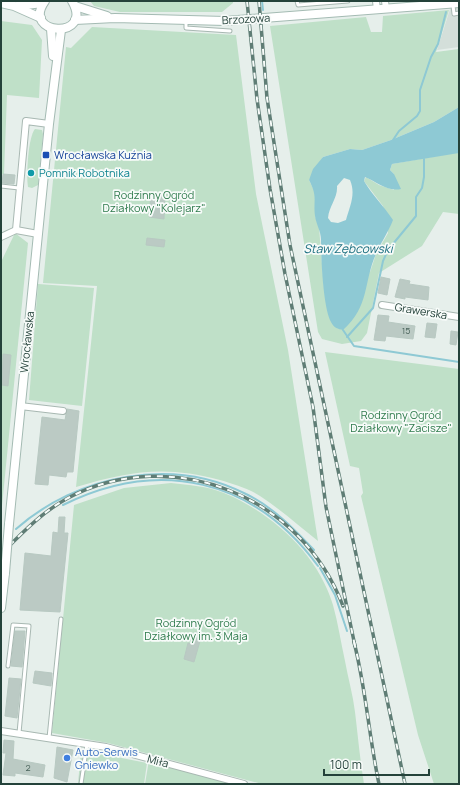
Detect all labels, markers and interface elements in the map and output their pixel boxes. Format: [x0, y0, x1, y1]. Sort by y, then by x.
street label: Brzozowa [221, 10, 270, 27]
place label: Wrocławska Kuźnia [54, 147, 152, 162]
marker: Wrocławska Kuźnia [41, 150, 51, 160]
place label: Pomnik Robotnika [39, 165, 130, 180]
marker: Pomnik Robotnika [26, 168, 36, 178]
park label: Rodzinny Ogród Działkowy "Kolejarz" [103, 187, 205, 215]
water label: Staw Zębcowski [303, 240, 395, 257]
street label: Grawerska [394, 299, 448, 322]
street label: Wrocławska [16, 310, 37, 374]
house number: 15 [402, 324, 410, 337]
park label: Rodzinny Ogród Działkowy "Zacisze" [350, 407, 452, 435]
park label: Rodzinny Ogród Działkowy im. 3 Maja [144, 615, 248, 643]
place label: Auto-Serwis Gniewko [75, 744, 138, 772]
street label: Miła [146, 750, 171, 771]
scale bar [324, 751, 429, 777]
marker: Auto-Serwis Gniewko [62, 753, 72, 763]
text: 100 m [330, 756, 362, 773]
house number: 2 [25, 761, 31, 774]

